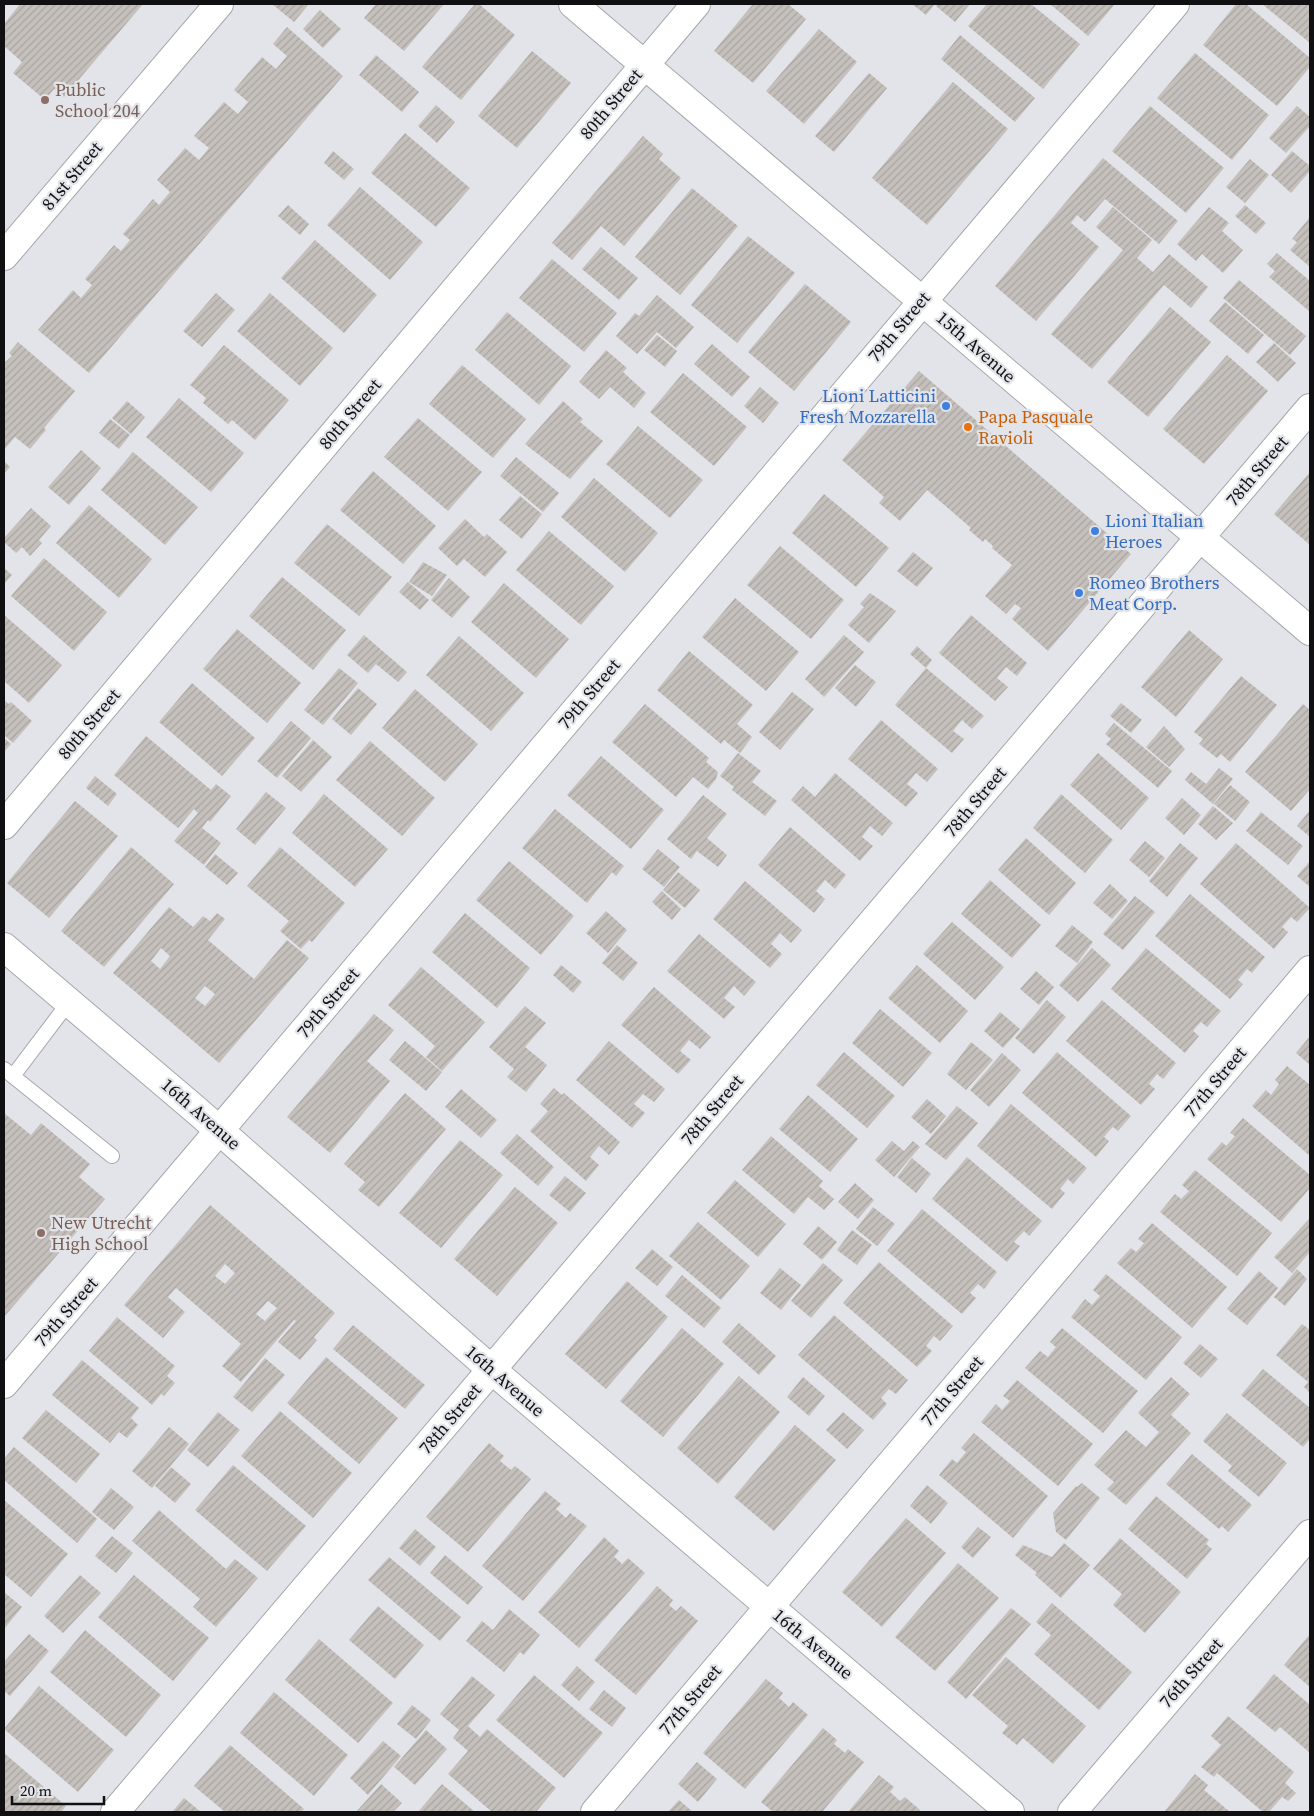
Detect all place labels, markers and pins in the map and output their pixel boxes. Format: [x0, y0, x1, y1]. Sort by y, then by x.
place label: Public School 204 [55, 77, 140, 123]
marker: Public School 204 [39, 94, 51, 106]
place label: Lioni Latticini Fresh Mozzarella [799, 383, 937, 429]
marker: Lioni Latticini Fresh Mozzarella [940, 400, 952, 412]
place label: Papa Pasquale Ravioli [978, 404, 1093, 450]
marker: Papa Pasquale Ravioli [962, 421, 974, 433]
place label: Lioni Italian Heroes [1105, 508, 1204, 554]
marker: Lioni Italian Heroes [1089, 525, 1101, 537]
place label: Romeo Brothers Meat Corp. [1089, 570, 1220, 616]
marker: Romeo Brothers Meat Corp. [1073, 587, 1085, 599]
place label: New Utrecht High School [51, 1210, 151, 1256]
marker: New Utrecht High School [35, 1227, 47, 1239]

